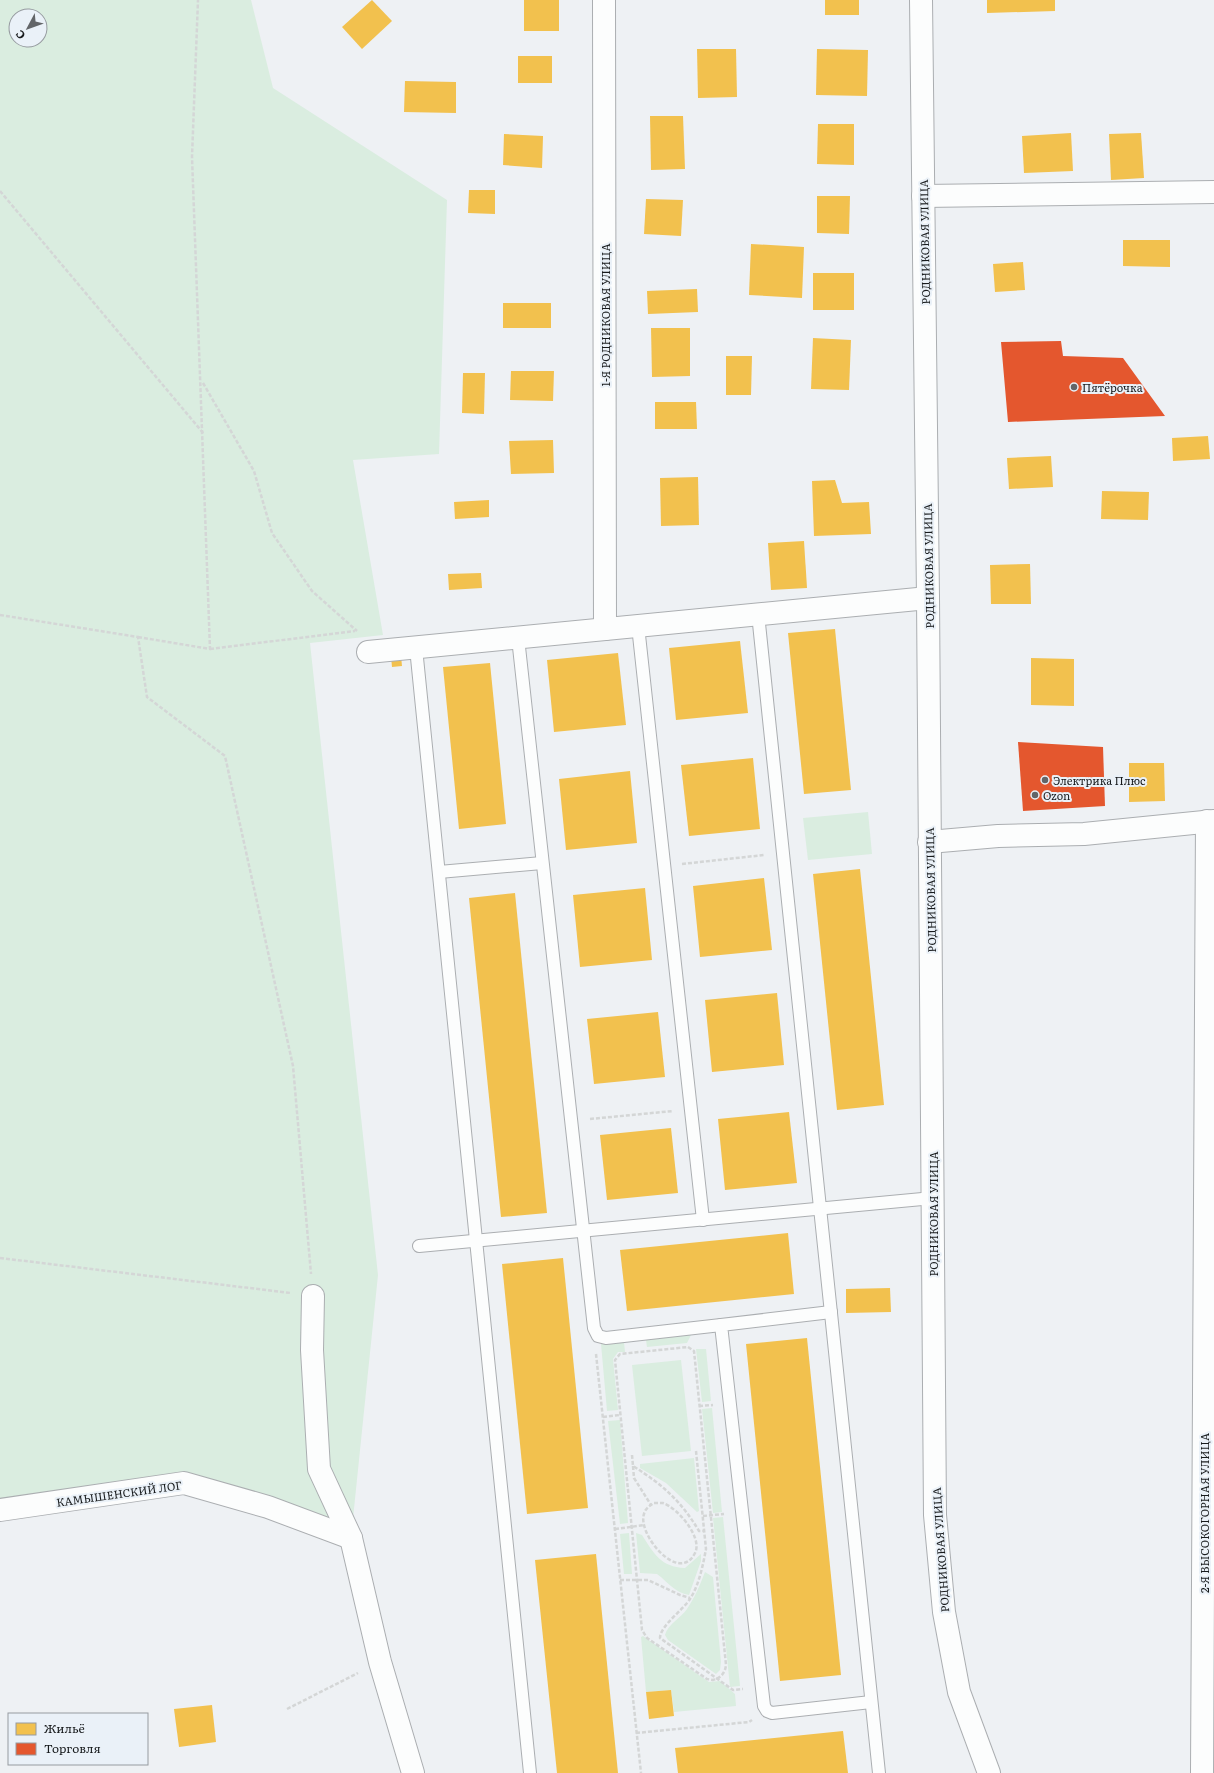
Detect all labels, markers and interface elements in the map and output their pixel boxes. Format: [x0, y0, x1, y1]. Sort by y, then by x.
north arrow [8, 8, 48, 48]
text: С [11, 27, 28, 43]
street label: РОДНИКОВАЯ УЛИЦА [915, 179, 933, 305]
street label: 1-Я РОДНИКОВАЯ УЛИЦА [597, 243, 613, 387]
place label: Пятёрочка [1082, 379, 1143, 395]
marker: Пятёрочка [1069, 382, 1079, 392]
street label: РОДНИКОВАЯ УЛИЦА [919, 503, 937, 629]
place label: Электрика Плюс [1053, 772, 1146, 788]
marker: Электрика Плюс [1040, 775, 1050, 785]
place label: Ozon [1043, 787, 1070, 803]
marker: Ozon [1030, 790, 1040, 800]
street label: РОДНИКОВАЯ УЛИЦА [921, 827, 939, 953]
street label: РОДНИКОВАЯ УЛИЦА [925, 1151, 941, 1277]
street label: 2-Я ВЫСОКОГОРНАЯ УЛИЦА [1196, 1433, 1212, 1593]
street label: КАМЫШЕНСКИЙ ЛОГ [55, 1476, 183, 1510]
street label: РОДНИКОВАЯ УЛИЦА [928, 1487, 952, 1613]
legend [8, 1713, 148, 1765]
text: Жильё [44, 1719, 85, 1737]
text: Торговля [44, 1739, 101, 1757]

